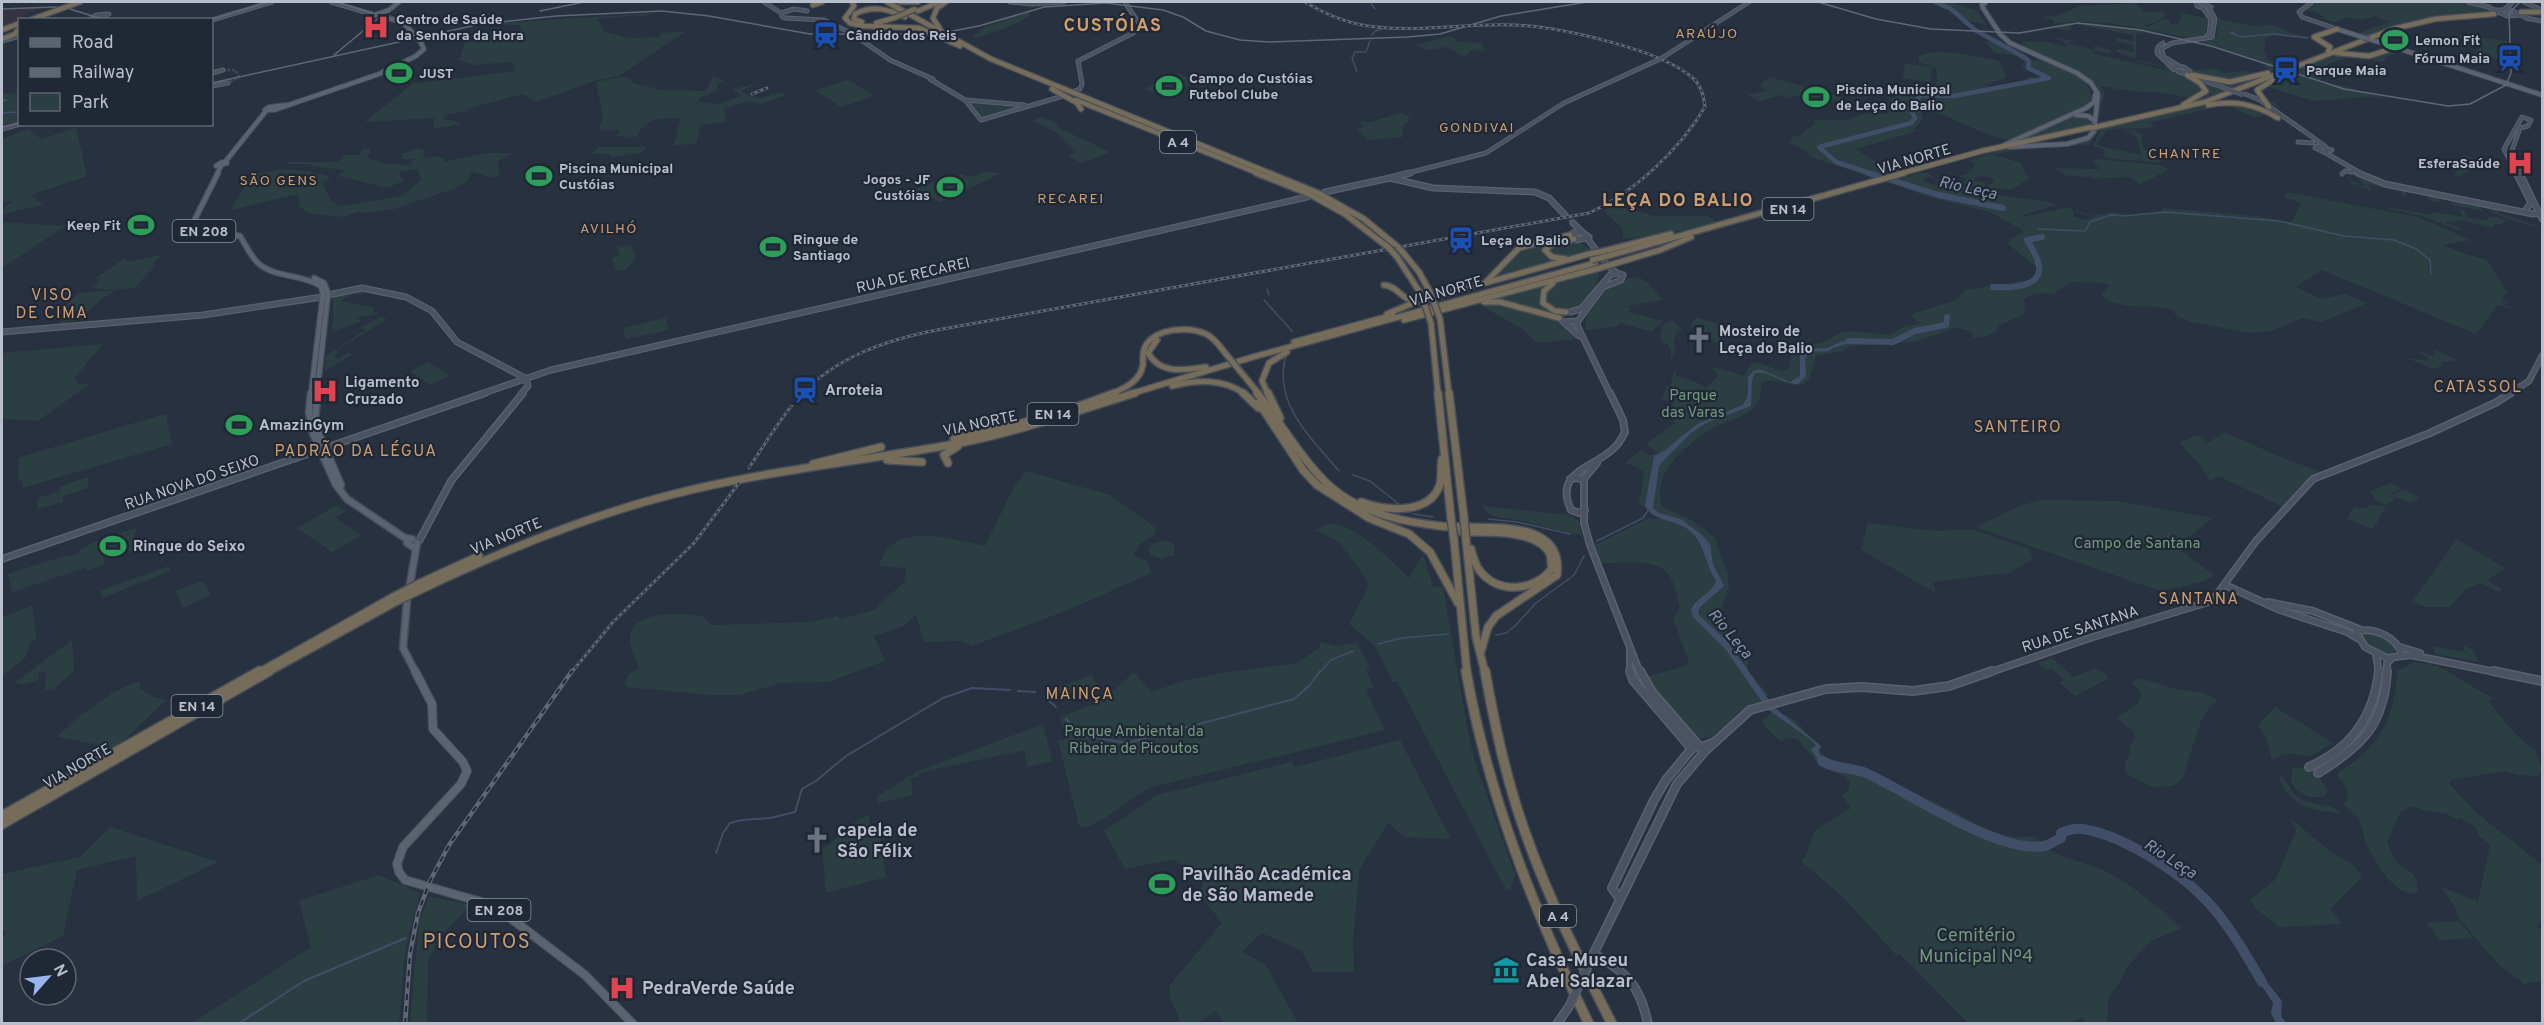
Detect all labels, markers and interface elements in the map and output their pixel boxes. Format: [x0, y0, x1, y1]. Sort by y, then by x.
hospital icon: Centro de Saúde da Senhora da Hora [361, 12, 391, 42]
place label: Centro de Saúde da Senhora da Hora [396, 12, 524, 45]
district label: CUSTÓIAS [1064, 13, 1162, 38]
legend [18, 18, 213, 126]
station icon: Cândido dos Reis [811, 20, 841, 50]
district label: ARAÚJO [1675, 25, 1739, 43]
sports icon: Lemon Fit [2380, 25, 2410, 55]
place label: Cândido dos Reis [846, 28, 957, 45]
text: Road [72, 32, 114, 55]
place label: Lemon Fit [2415, 33, 2480, 50]
station icon: Fórum Maia [2495, 43, 2525, 73]
place label: Fórum Maia [2414, 51, 2490, 68]
station icon: Parque Maia [2271, 55, 2301, 85]
sports icon: JUST [384, 58, 414, 88]
text: Railway [72, 62, 134, 85]
place label: Parque Maia [2306, 63, 2386, 80]
place label: JUST [419, 66, 454, 83]
sports icon: Campo do Custóias Futebol Clube [1154, 71, 1184, 101]
place label: Campo do Custóias Futebol Clube [1189, 71, 1313, 104]
sports icon: Piscina Municipal de Leça do Balio [1801, 82, 1831, 112]
place label: Piscina Municipal de Leça do Balio [1836, 82, 1950, 115]
text: Park [72, 92, 109, 115]
district label: GONDIVAI [1439, 120, 1515, 137]
road number: A 4 [1160, 131, 1196, 153]
street label: VIA NORTE [1875, 141, 1953, 180]
district label: CHANTRE [2148, 146, 2222, 163]
hospital icon: EsferaSaúde [2505, 148, 2535, 178]
place label: EsferaSaúde [2418, 156, 2500, 173]
sports icon: Piscina Municipal Custóias [524, 161, 554, 191]
place label: Piscina Municipal Custóias [559, 161, 673, 194]
place label: Jogos - JF Custóias [863, 172, 930, 205]
sports icon: Jogos - JF Custóias [935, 172, 965, 202]
district label: SÃO GENS [240, 173, 318, 190]
water label: Rio Leça [1937, 173, 1999, 205]
district label: LEÇA DO BALIO [1602, 190, 1754, 213]
district label: RECAREI [1037, 191, 1105, 208]
road number: EN 14 [1762, 198, 1814, 220]
sports icon: Keep Fit [126, 210, 156, 240]
place label: Keep Fit [67, 218, 121, 235]
road number: EN 208 [172, 220, 236, 242]
district label: AVILHÓ [580, 220, 638, 238]
station icon: Leça do Balio [1446, 225, 1476, 255]
sports icon: Ringue de Santiago [758, 232, 788, 262]
place label: Ringue de Santiago [793, 232, 859, 265]
place label: Leça do Balio [1481, 233, 1569, 250]
street label: RUA DE RECAREI [855, 254, 972, 299]
street label: VIA NORTE [1407, 273, 1485, 312]
district label: VISO DE CIMA [16, 286, 88, 324]
place label: Mosteiro de Leça do Balio [1719, 323, 1813, 359]
church icon: Mosteiro de Leça do Balio [1684, 325, 1714, 355]
place label: Ligamento Cruzado [345, 374, 419, 410]
station icon: Arroteia [790, 375, 820, 405]
hospital icon: Ligamento Cruzado [310, 376, 340, 406]
district label: CATASSOL [2434, 378, 2522, 398]
place label: Arroteia [825, 382, 883, 401]
park label: Parque das Varas [1661, 387, 1725, 423]
road number: EN 14 [1028, 403, 1078, 425]
street label: VIA NORTE [941, 407, 1019, 442]
sports icon: AmazinGym [224, 410, 254, 440]
place label: AmazinGym [259, 417, 344, 436]
district label: SANTEIRO [1974, 418, 2062, 438]
district label: PADRÃO DA LÉGUA [274, 439, 438, 462]
street label: RUA NOVA DO SEIXO [123, 451, 262, 515]
street label: VIA NORTE [468, 514, 545, 560]
sports icon: Ringue do Seixo [98, 531, 128, 561]
park label: Campo de Santana [2074, 535, 2200, 554]
place label: Ringue do Seixo [133, 538, 245, 557]
district label: SANTANA [2158, 590, 2240, 610]
street label: RUA DE SANTANA [2020, 603, 2141, 658]
water label: Rio Leça [1703, 605, 1757, 664]
district label: MAINÇA [1046, 685, 1114, 705]
road number: EN 14 [172, 695, 222, 717]
park label: Parque Ambiental da Ribeira de Picoutos [1064, 723, 1204, 759]
street label: VIA NORTE [40, 740, 115, 794]
place label: capela de São Félix [837, 820, 918, 864]
church icon: capela de São Félix [802, 825, 832, 855]
water label: Rio Leça [2140, 835, 2201, 885]
place label: Pavilhão Académica de São Mamede [1182, 864, 1351, 908]
sports icon: Pavilhão Académica de São Mamede [1147, 869, 1177, 899]
road number: EN 208 [468, 899, 530, 921]
road number: A 4 [1540, 905, 1576, 927]
park label: Cemitério Municipal Nº4 [1919, 925, 2033, 969]
district label: PICOUTOS [423, 930, 531, 956]
north arrow [18, 947, 78, 1007]
place label: Casa-Museu Abel Salazar [1526, 950, 1633, 994]
museum icon: Casa-Museu Abel Salazar [1491, 955, 1521, 985]
text: N [48, 961, 71, 981]
hospital icon: PedraVerde Saúde [607, 973, 637, 1003]
place label: PedraVerde Saúde [642, 978, 795, 1001]

